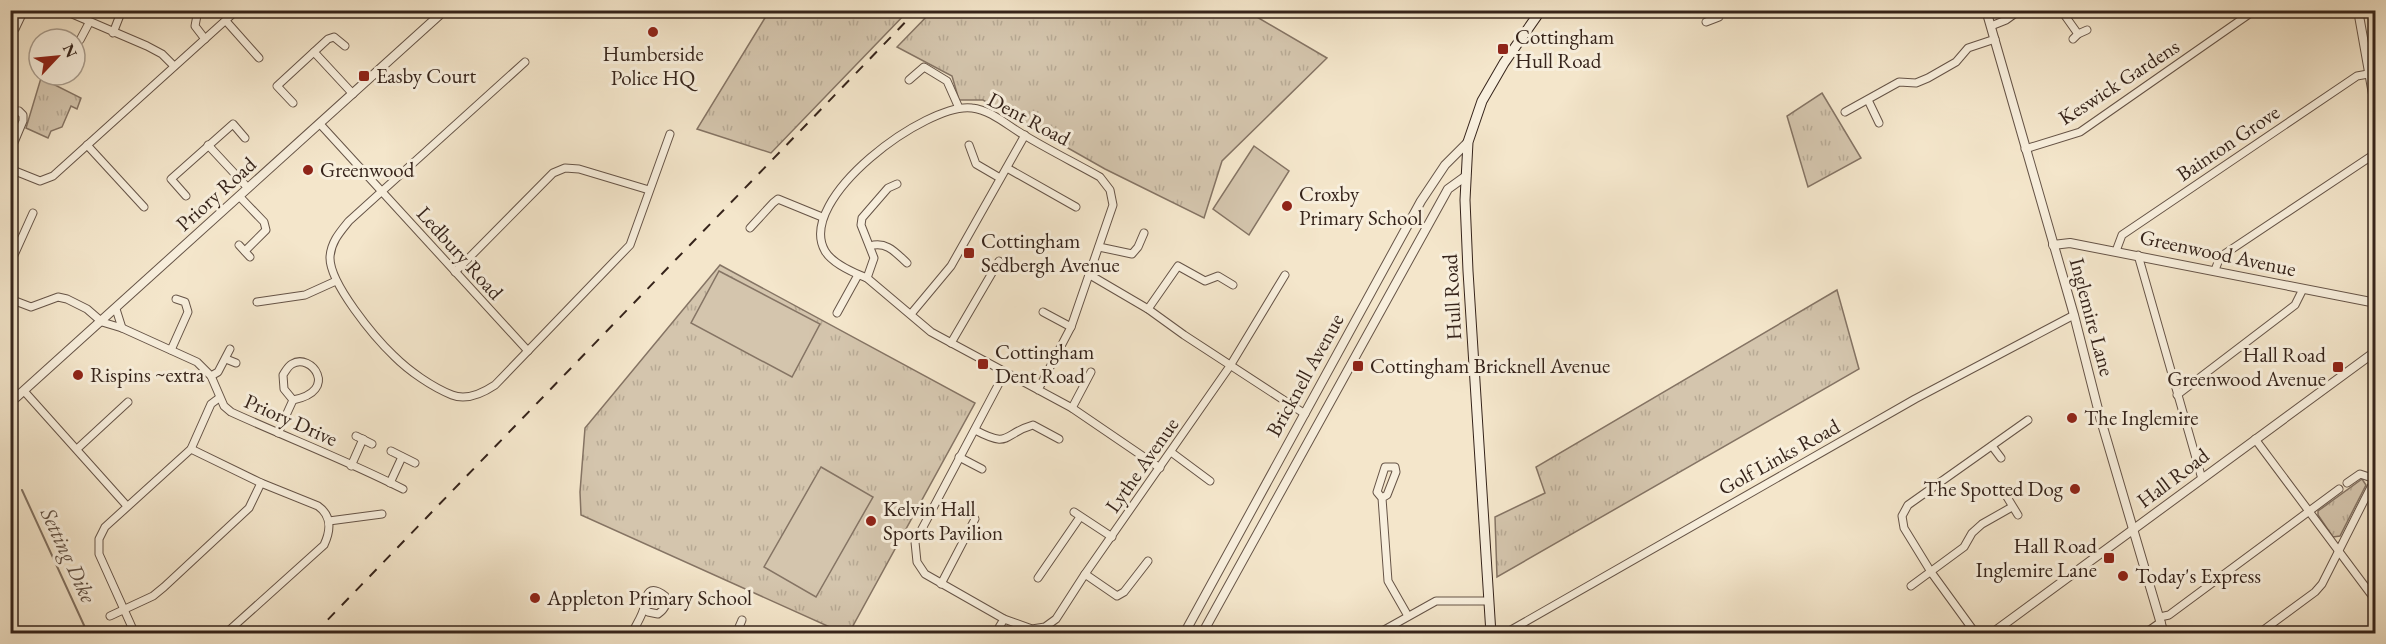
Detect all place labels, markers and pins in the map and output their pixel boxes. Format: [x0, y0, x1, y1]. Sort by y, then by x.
place label: Cottingham Hull Road [1515, 23, 1614, 74]
marker: Humberside Police HQ [646, 25, 660, 39]
place label: Humberside Police HQ [602, 40, 704, 92]
marker: Cottingham Hull Road [1496, 42, 1510, 56]
place label: Easby Court [376, 62, 477, 89]
marker: Easby Court [357, 69, 371, 83]
place label: Greenwood [320, 156, 415, 183]
marker: Greenwood [301, 163, 315, 177]
place label: Croxby Primary School [1299, 180, 1423, 231]
marker: Croxby Primary School [1280, 199, 1294, 213]
place label: Cottingham Sedbergh Avenue [981, 227, 1120, 278]
marker: Cottingham Sedbergh Avenue [962, 246, 976, 260]
place label: Cottingham Dent Road [995, 338, 1094, 389]
place label: Hall Road Greenwood Avenue [2167, 341, 2326, 392]
place label: Cottingham Bricknell Avenue [1370, 352, 1610, 379]
marker: Cottingham Dent Road [976, 357, 990, 371]
marker: Cottingham Bricknell Avenue [1351, 359, 1365, 373]
marker: Hall Road Greenwood Avenue [2331, 360, 2345, 374]
place label: Rispins ~extra [90, 361, 205, 388]
marker: Rispins ~extra [71, 368, 85, 382]
place label: The Inglemire [2084, 404, 2199, 431]
marker: The Inglemire [2065, 411, 2079, 425]
place label: The Spotted Dog [1923, 475, 2064, 502]
marker: The Spotted Dog [2068, 482, 2082, 496]
place label: Kelvin Hall Sports Pavilion [883, 495, 1003, 546]
marker: Kelvin Hall Sports Pavilion [864, 514, 878, 528]
place label: Hall Road Inglemire Lane [1976, 532, 2097, 583]
marker: Hall Road Inglemire Lane [2102, 551, 2116, 565]
place label: Today's Express [2135, 562, 2261, 589]
marker: Today's Express [2116, 569, 2130, 583]
place label: Appleton Primary School [546, 584, 752, 611]
marker: Appleton Primary School [528, 591, 542, 605]

